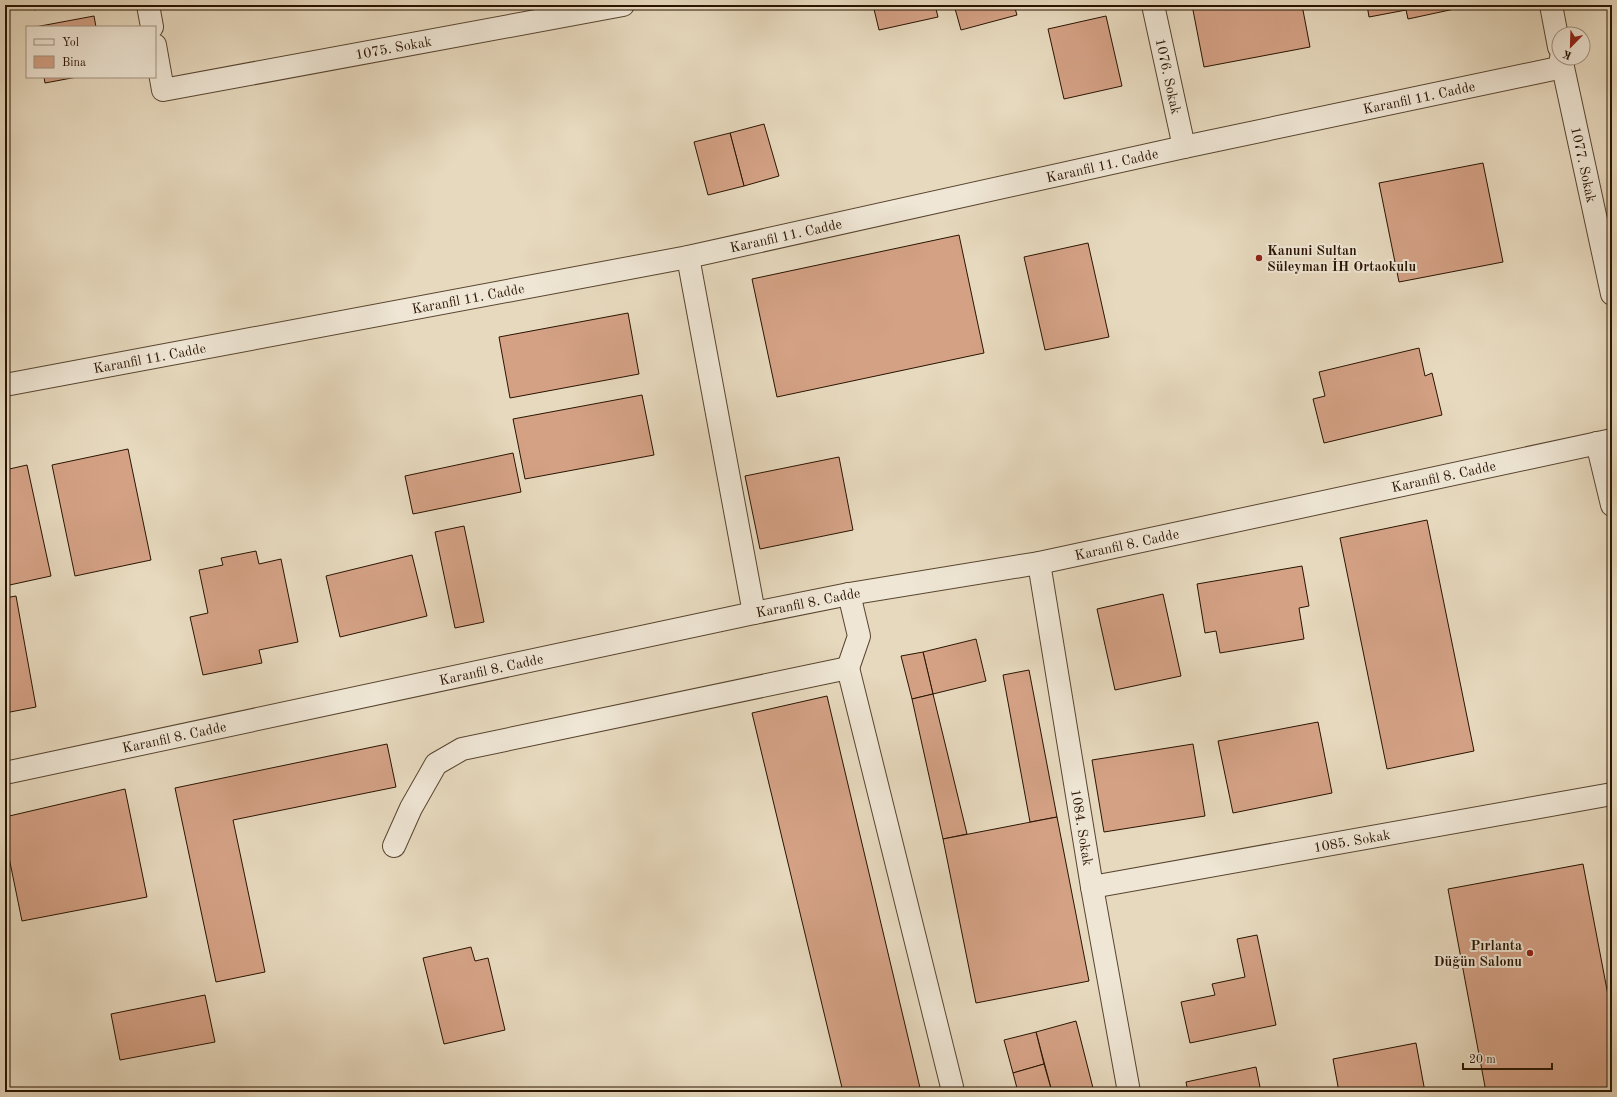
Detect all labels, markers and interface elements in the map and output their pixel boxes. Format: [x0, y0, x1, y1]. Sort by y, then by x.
legend [26, 26, 156, 78]
north arrow [1551, 26, 1591, 66]
street label: 1075. Sokak [354, 34, 433, 62]
text: Yol [62, 37, 79, 49]
street label: 1076. Sokak [1152, 37, 1183, 116]
text: K [1561, 47, 1574, 61]
text: Bina [62, 57, 86, 69]
street label: Karanfil 11. Cadde [1362, 80, 1476, 117]
street label: 1077. Sokak [1568, 125, 1598, 204]
street label: Karanfil 11. Cadde [1045, 147, 1160, 185]
street label: Karanfil 11. Cadde [729, 217, 843, 256]
place label: Kanuni Sultan Süleyman İH Ortaokulu [1267, 244, 1416, 274]
marker: Kanuni Sultan Süleyman İH Ortaokulu [1254, 253, 1264, 263]
street label: Karanfil 11. Cadde [411, 282, 526, 317]
street label: Karanfil 11. Cadde [92, 341, 207, 376]
street label: Karanfil 8. Cadde [1390, 459, 1497, 495]
street label: Karanfil 8. Cadde [1074, 527, 1180, 563]
street label: Karanfil 8. Cadde [755, 586, 861, 620]
street label: Karanfil 8. Cadde [438, 652, 545, 688]
street label: Karanfil 8. Cadde [121, 720, 228, 756]
street label: 1084. Sokak [1068, 788, 1094, 867]
street label: 1085. Sokak [1313, 828, 1391, 855]
place label: Pırlanta Düğün Salonu [1433, 939, 1522, 969]
marker: Pırlanta Düğün Salonu [1525, 948, 1535, 958]
scale bar [1463, 1045, 1552, 1071]
text: 20 m [1469, 1054, 1496, 1066]

